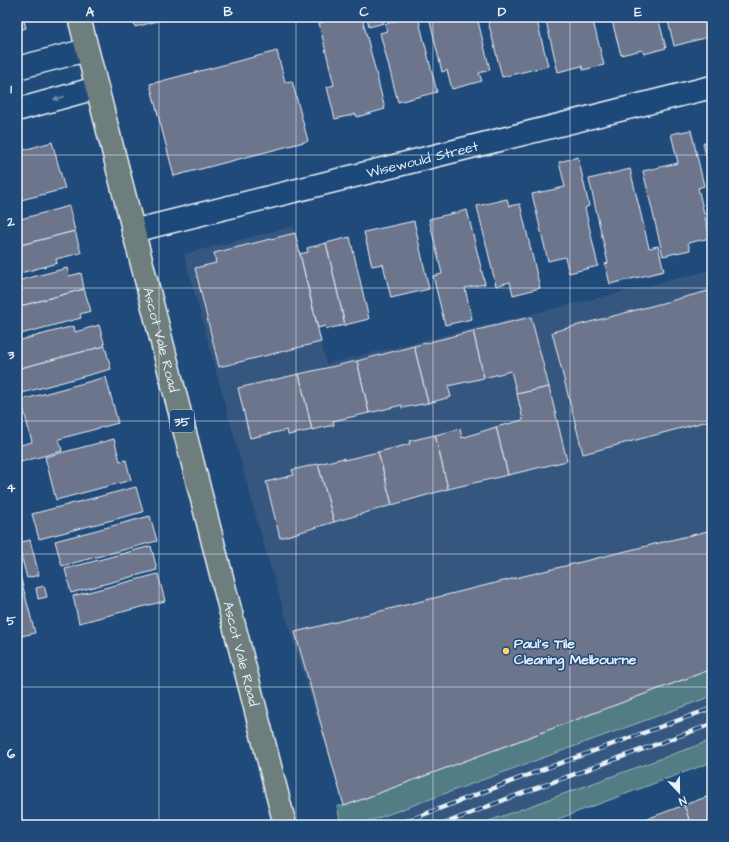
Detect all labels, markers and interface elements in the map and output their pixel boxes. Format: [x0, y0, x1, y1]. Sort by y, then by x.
text: A [86, 3, 95, 21]
text: B [223, 3, 233, 21]
text: C [359, 3, 369, 21]
text: D [498, 3, 507, 21]
text: E [634, 3, 642, 21]
text: 1 [10, 80, 12, 98]
one-way arrow [53, 95, 65, 101]
street label: Wisewould Street [364, 136, 481, 184]
text: 2 [6, 213, 15, 231]
street label: Ascot Vale Road [137, 285, 183, 394]
text: 3 [7, 346, 15, 364]
road number: 35 [170, 410, 194, 432]
text: 4 [7, 479, 16, 497]
street label: Ascot Vale Road [217, 599, 263, 708]
text: 5 [6, 612, 16, 630]
place label: Paul's Tile Cleaning Melbourne [514, 634, 637, 671]
marker: Paul's Tile Cleaning Melbourne [501, 646, 511, 656]
text: 6 [7, 745, 16, 763]
north arrow [659, 772, 699, 812]
text: N [676, 793, 689, 809]

